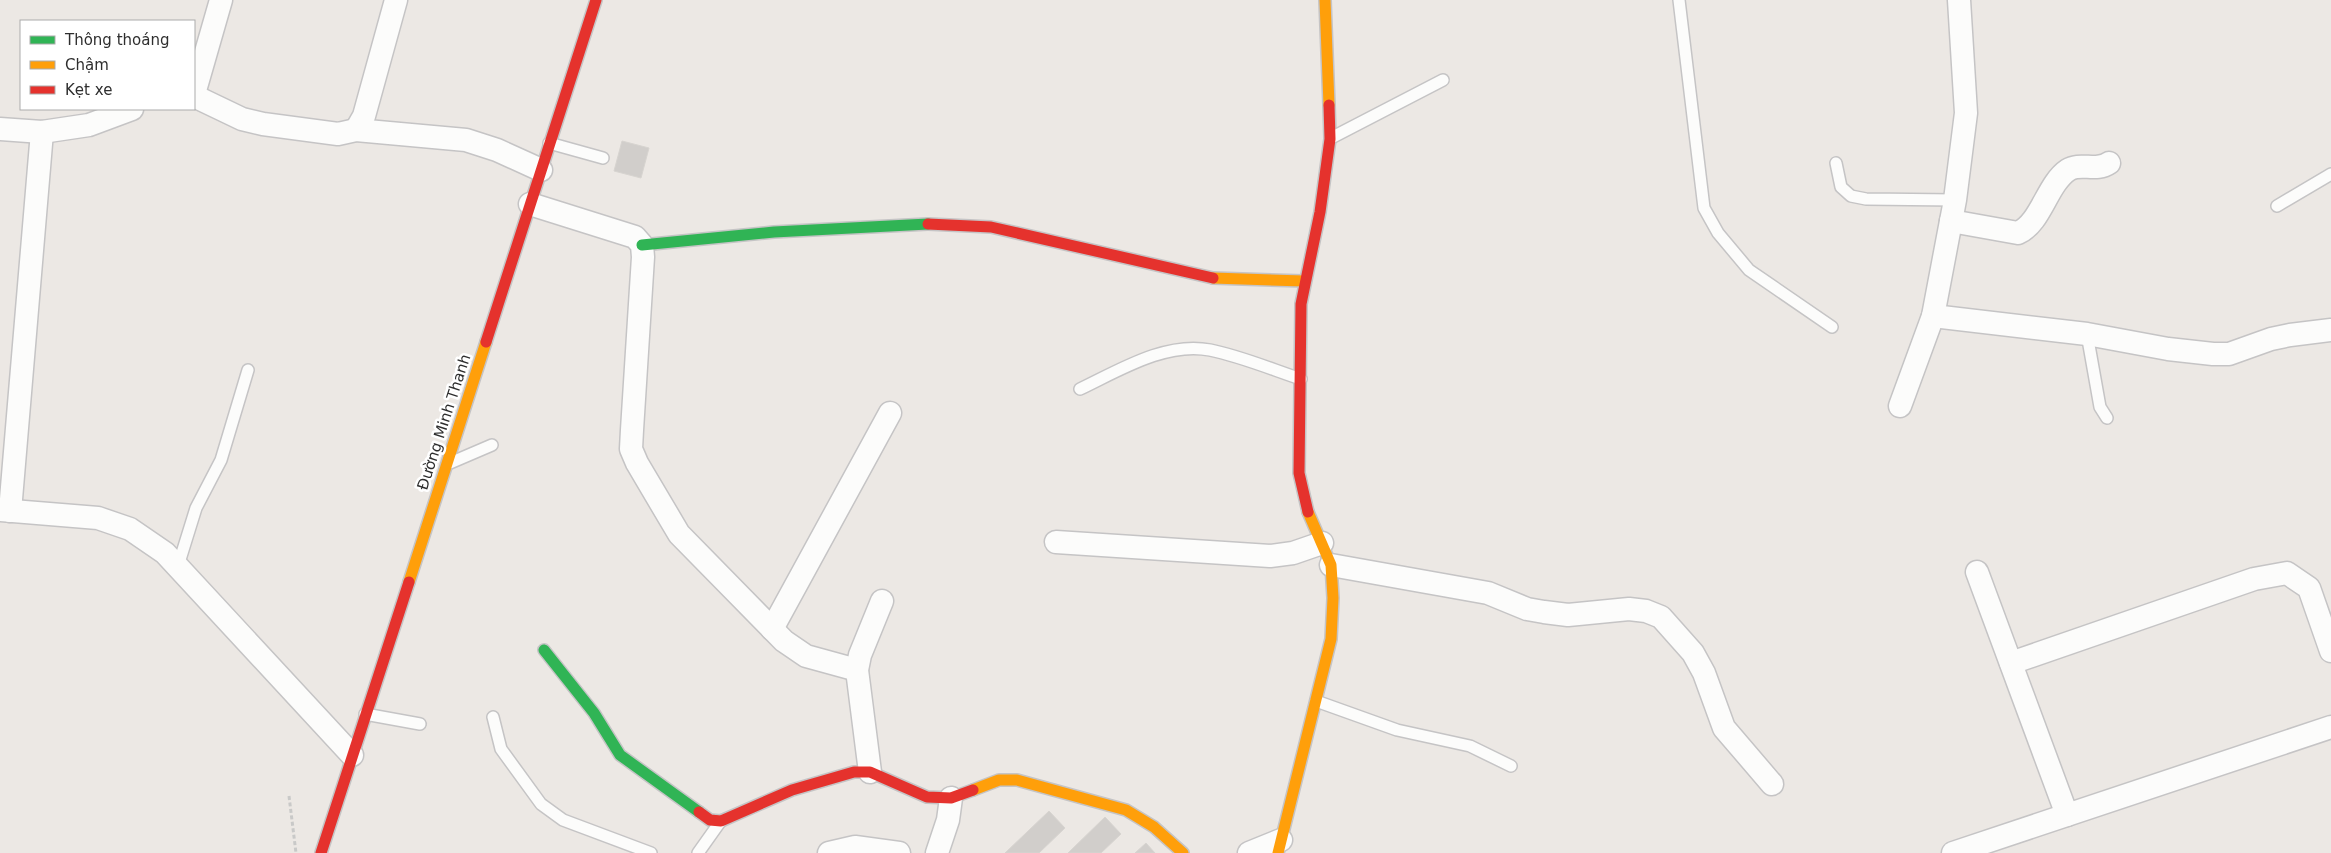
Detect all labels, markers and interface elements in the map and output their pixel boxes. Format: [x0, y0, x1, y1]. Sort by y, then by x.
legend [20, 20, 195, 110]
text: Thông thoáng [64, 31, 169, 49]
text: Chậm [65, 56, 109, 74]
text: Kẹt xe [65, 81, 112, 99]
street label: Đường Minh Thanh [414, 352, 474, 492]

